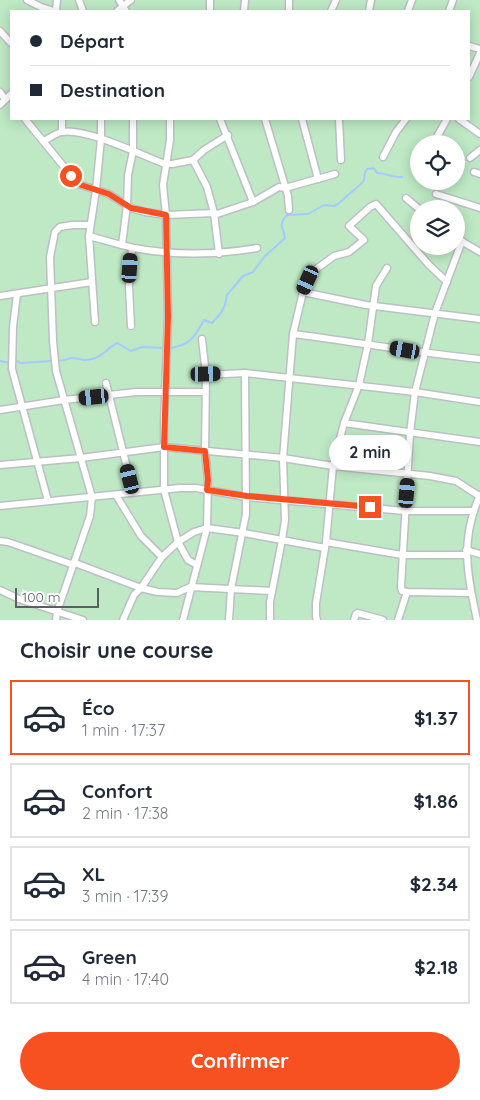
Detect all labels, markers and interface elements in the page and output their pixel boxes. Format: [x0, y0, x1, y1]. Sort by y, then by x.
text: Départ [60, 29, 125, 53]
text: Destination [60, 78, 165, 102]
map controls [410, 135, 465, 255]
button: locate [410, 135, 465, 190]
route start [60, 165, 82, 187]
button: layers [410, 200, 465, 255]
car [121, 253, 138, 283]
car [295, 263, 320, 297]
car [388, 340, 421, 360]
car [190, 366, 221, 382]
car [78, 388, 109, 406]
callout: 2 min [329, 434, 411, 470]
text: 2 min [349, 442, 391, 462]
car [119, 463, 140, 495]
car [398, 477, 415, 509]
route end [359, 496, 381, 518]
scale bar [15, 585, 99, 608]
text: 100 m [22, 588, 60, 606]
text: Choisir une course [20, 636, 214, 664]
icon: car [22, 695, 67, 740]
text: Éco [82, 696, 115, 720]
text: $1.37 [414, 706, 458, 730]
text: 1 min · 17:37 [82, 720, 165, 740]
icon: car [22, 778, 67, 823]
text: Confort [82, 779, 153, 803]
text: $1.86 [414, 789, 458, 813]
text: 2 min · 17:38 [82, 803, 169, 823]
icon: car [22, 861, 67, 906]
text: XL [82, 862, 105, 886]
text: $2.34 [410, 872, 458, 896]
text: 3 min · 17:39 [82, 886, 168, 906]
icon: car [22, 944, 67, 989]
text: Green [82, 945, 137, 969]
text: $2.18 [414, 955, 458, 979]
text: 4 min · 17:40 [82, 969, 169, 989]
button: Confirmer [20, 1032, 460, 1090]

